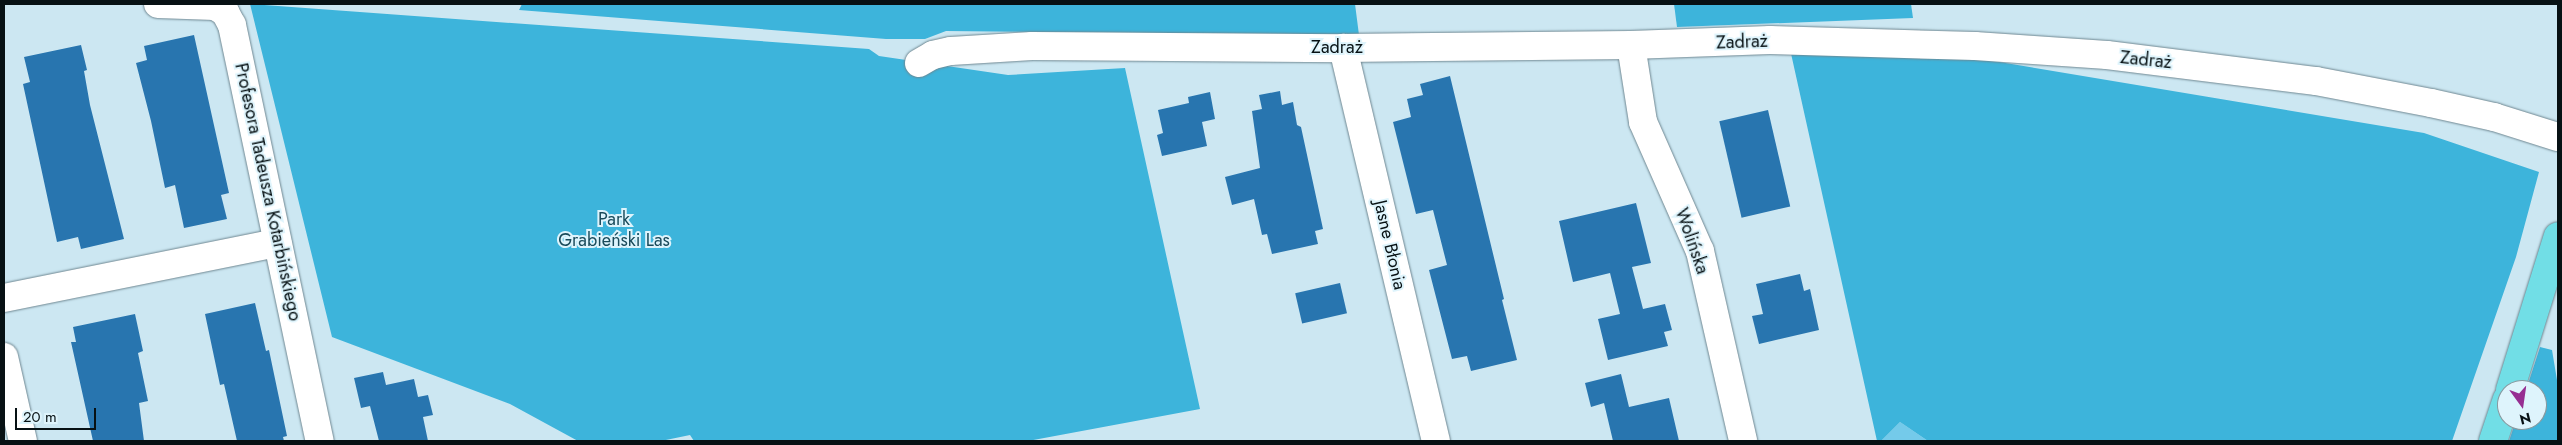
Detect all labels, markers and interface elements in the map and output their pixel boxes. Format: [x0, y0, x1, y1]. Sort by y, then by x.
street label: Zadraż [1716, 30, 1768, 54]
street label: Zadraż [1311, 36, 1363, 58]
street label: Zadraż [2119, 47, 2173, 73]
street label: Profesora Tadeusza Kotarbińskiego [230, 61, 306, 323]
street label: Jasne Błonia [1369, 198, 1411, 292]
street label: Wolińska [1671, 205, 1713, 277]
park label: Park Grabieński Las [558, 209, 670, 252]
north arrow [2497, 380, 2547, 430]
scale bar [18, 398, 99, 430]
text: 20 m [23, 406, 57, 428]
text: N [2518, 408, 2533, 430]

